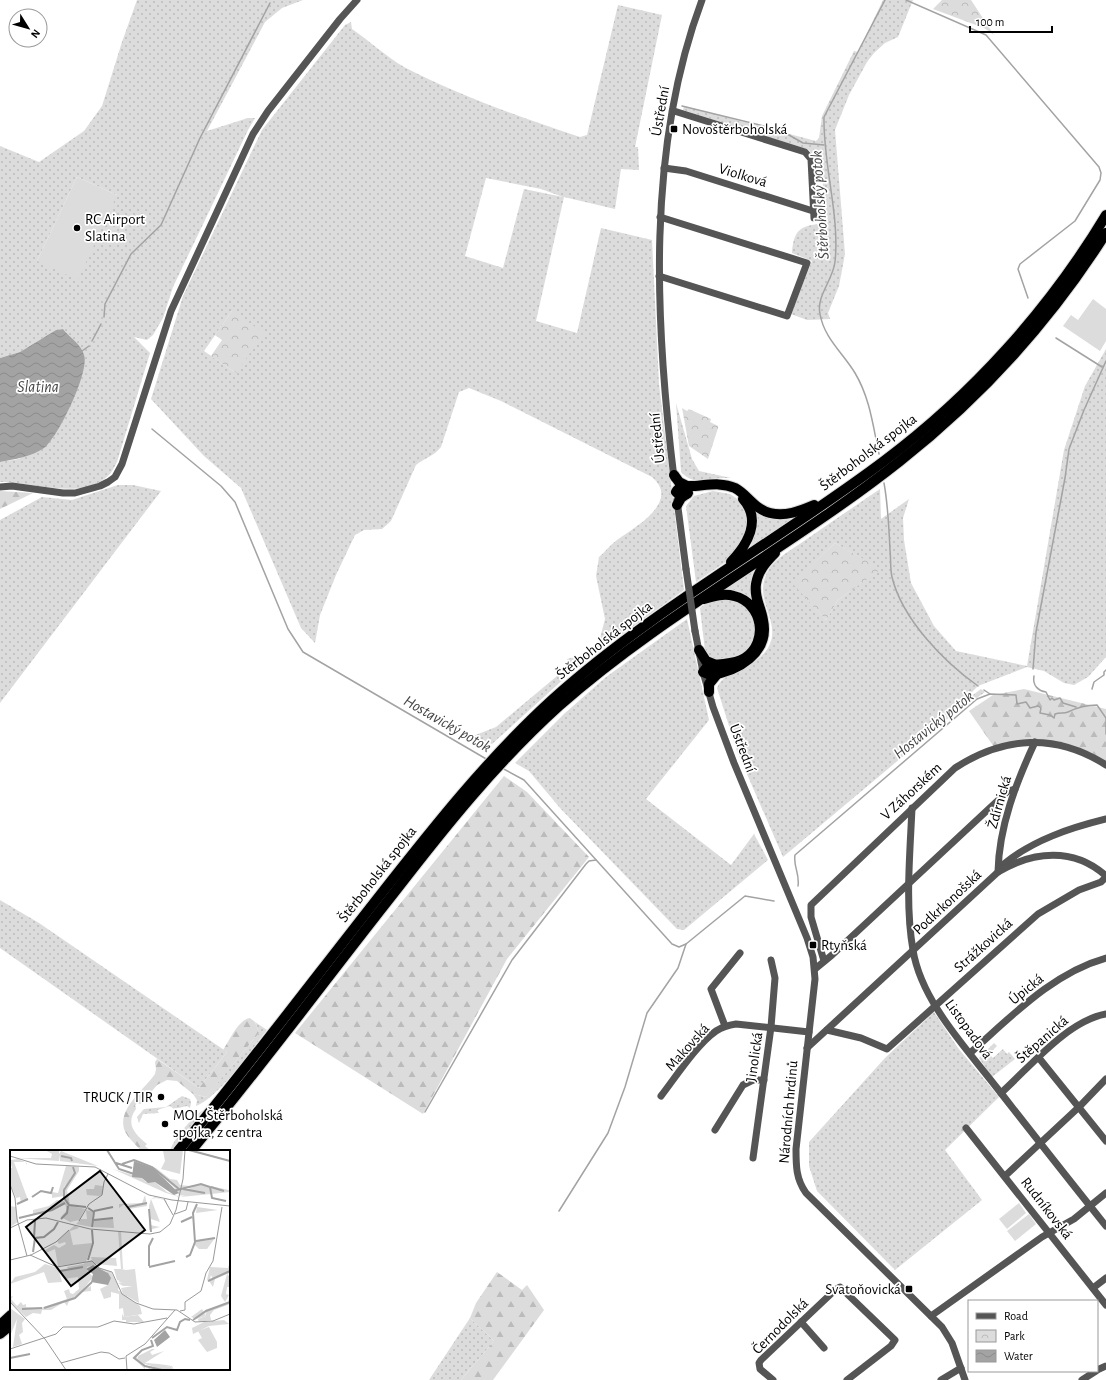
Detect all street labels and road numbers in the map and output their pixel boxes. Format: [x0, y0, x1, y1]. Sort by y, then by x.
street label: Ústřední [647, 84, 672, 137]
street label: Violková [717, 161, 769, 190]
street label: Štěrboholská spojka [817, 410, 920, 494]
street label: Ústřední [645, 412, 668, 464]
street label: Štěrboholská spojka [553, 598, 655, 682]
street label: Ústřední [726, 721, 761, 775]
street label: V Záhorském [878, 760, 945, 823]
street label: Ždírnická [984, 774, 1014, 830]
street label: Štěrboholská spojka [335, 823, 419, 925]
street label: Podkrkonošská [910, 867, 985, 938]
street label: Strážkovická [951, 915, 1015, 975]
street label: Úpická [1005, 970, 1046, 1008]
street label: Listopadová [942, 997, 995, 1062]
street label: Štěpanická [1013, 1012, 1071, 1066]
street label: Makovská [662, 1021, 712, 1074]
street label: Jinolická [744, 1031, 765, 1083]
street label: Národních hrdinů [777, 1060, 801, 1164]
street label: Rudníkovská [1018, 1175, 1075, 1242]
street label: Černodolská [749, 1295, 811, 1357]

